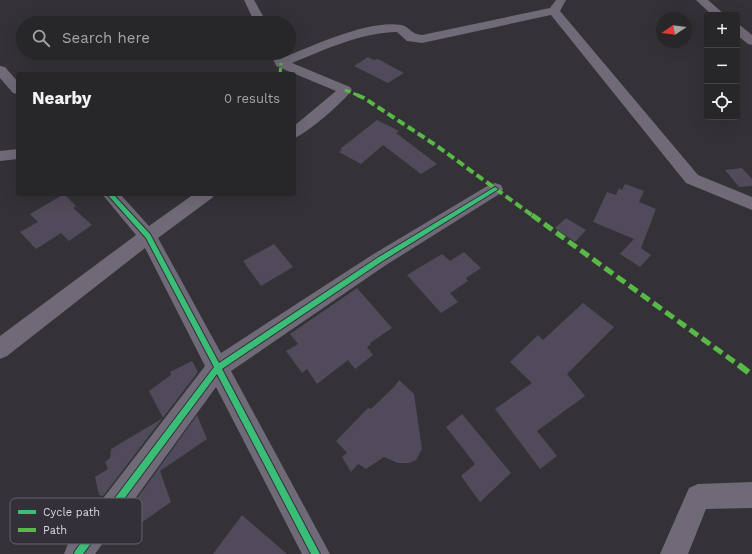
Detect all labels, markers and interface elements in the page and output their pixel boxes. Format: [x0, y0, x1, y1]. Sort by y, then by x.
north arrow [656, 12, 692, 48]
map controls [704, 12, 740, 120]
button: + [704, 12, 740, 48]
search box [16, 16, 296, 60]
icon: search [30, 27, 52, 49]
text: Search here [62, 29, 150, 47]
button: − [704, 48, 740, 84]
button: locate [704, 84, 740, 120]
text: Nearby [32, 88, 91, 108]
text: 0 results [224, 91, 280, 106]
legend [10, 498, 142, 544]
text: Cycle path [43, 506, 100, 519]
text: Path [43, 524, 67, 537]

